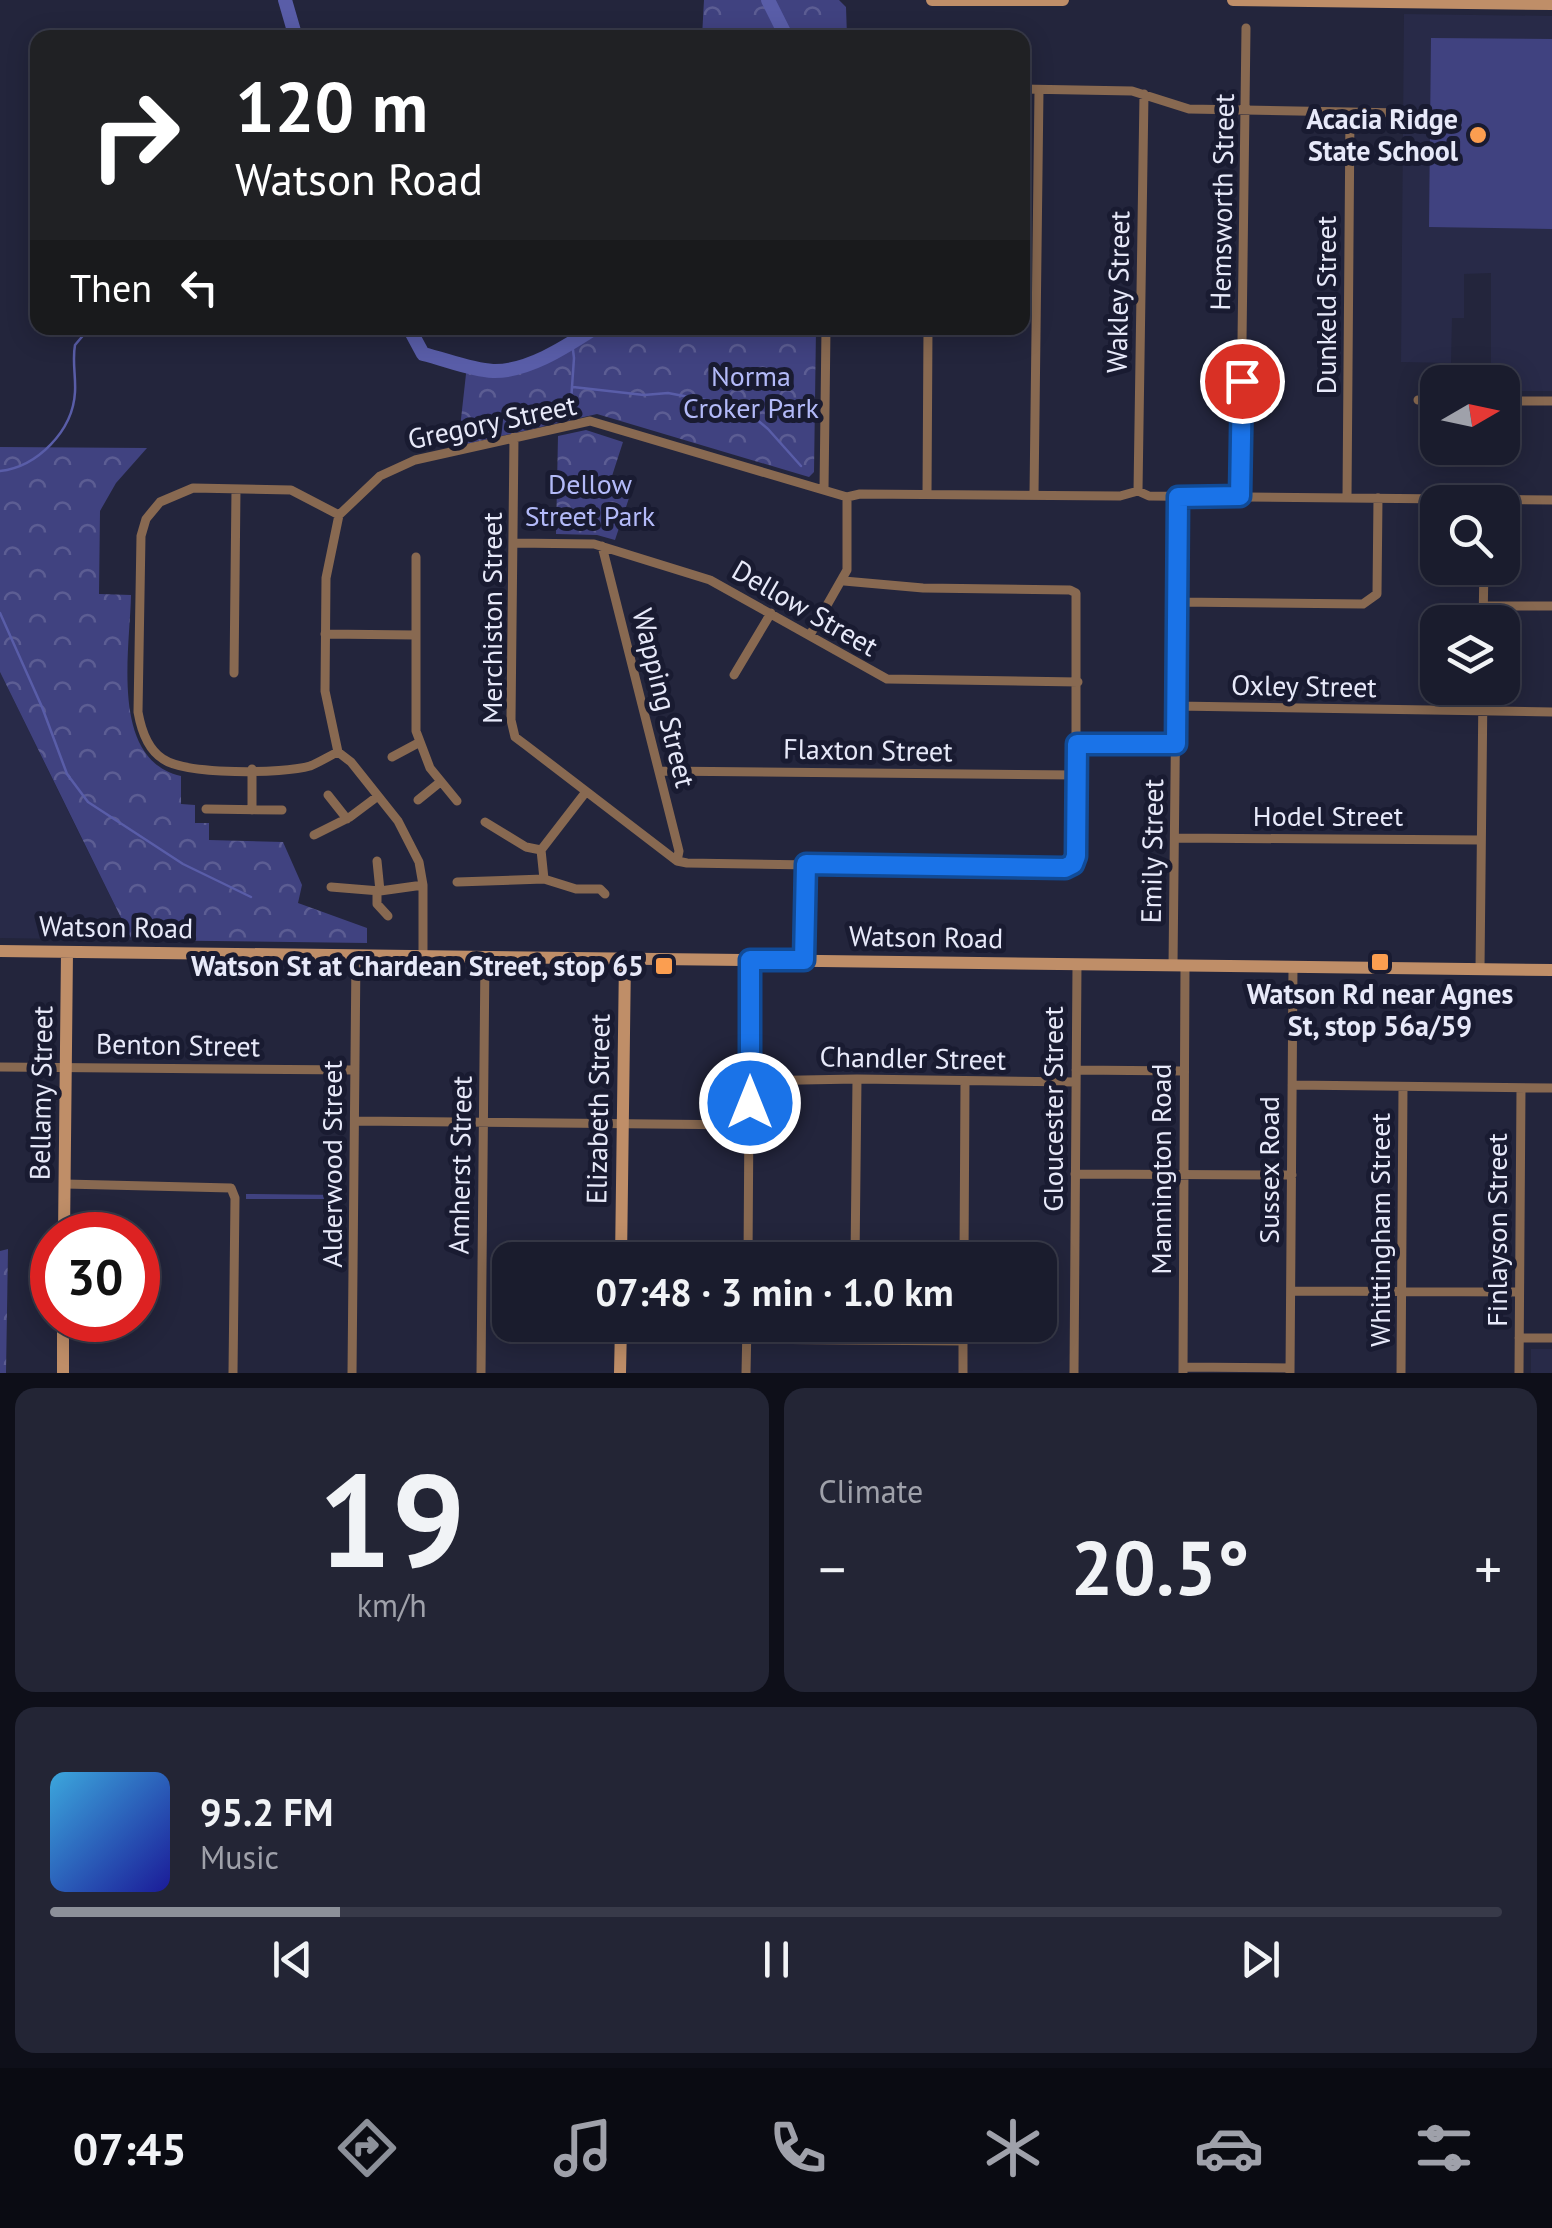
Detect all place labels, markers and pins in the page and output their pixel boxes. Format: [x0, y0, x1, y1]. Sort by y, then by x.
place label: Acacia Ridge State School [1306, 100, 1459, 169]
marker: Acacia Ridge State School [1467, 124, 1489, 146]
pin [1200, 339, 1285, 424]
place label: Watson St at Chardean Street, stop 65 [191, 947, 644, 984]
marker: Watson Rd near Agnes St, stop 56a/59 [1369, 951, 1391, 973]
marker: Watson St at Chardean Street, stop 65 [653, 955, 675, 977]
place label: Watson Rd near Agnes St, stop 56a/59 [1247, 975, 1513, 1044]

